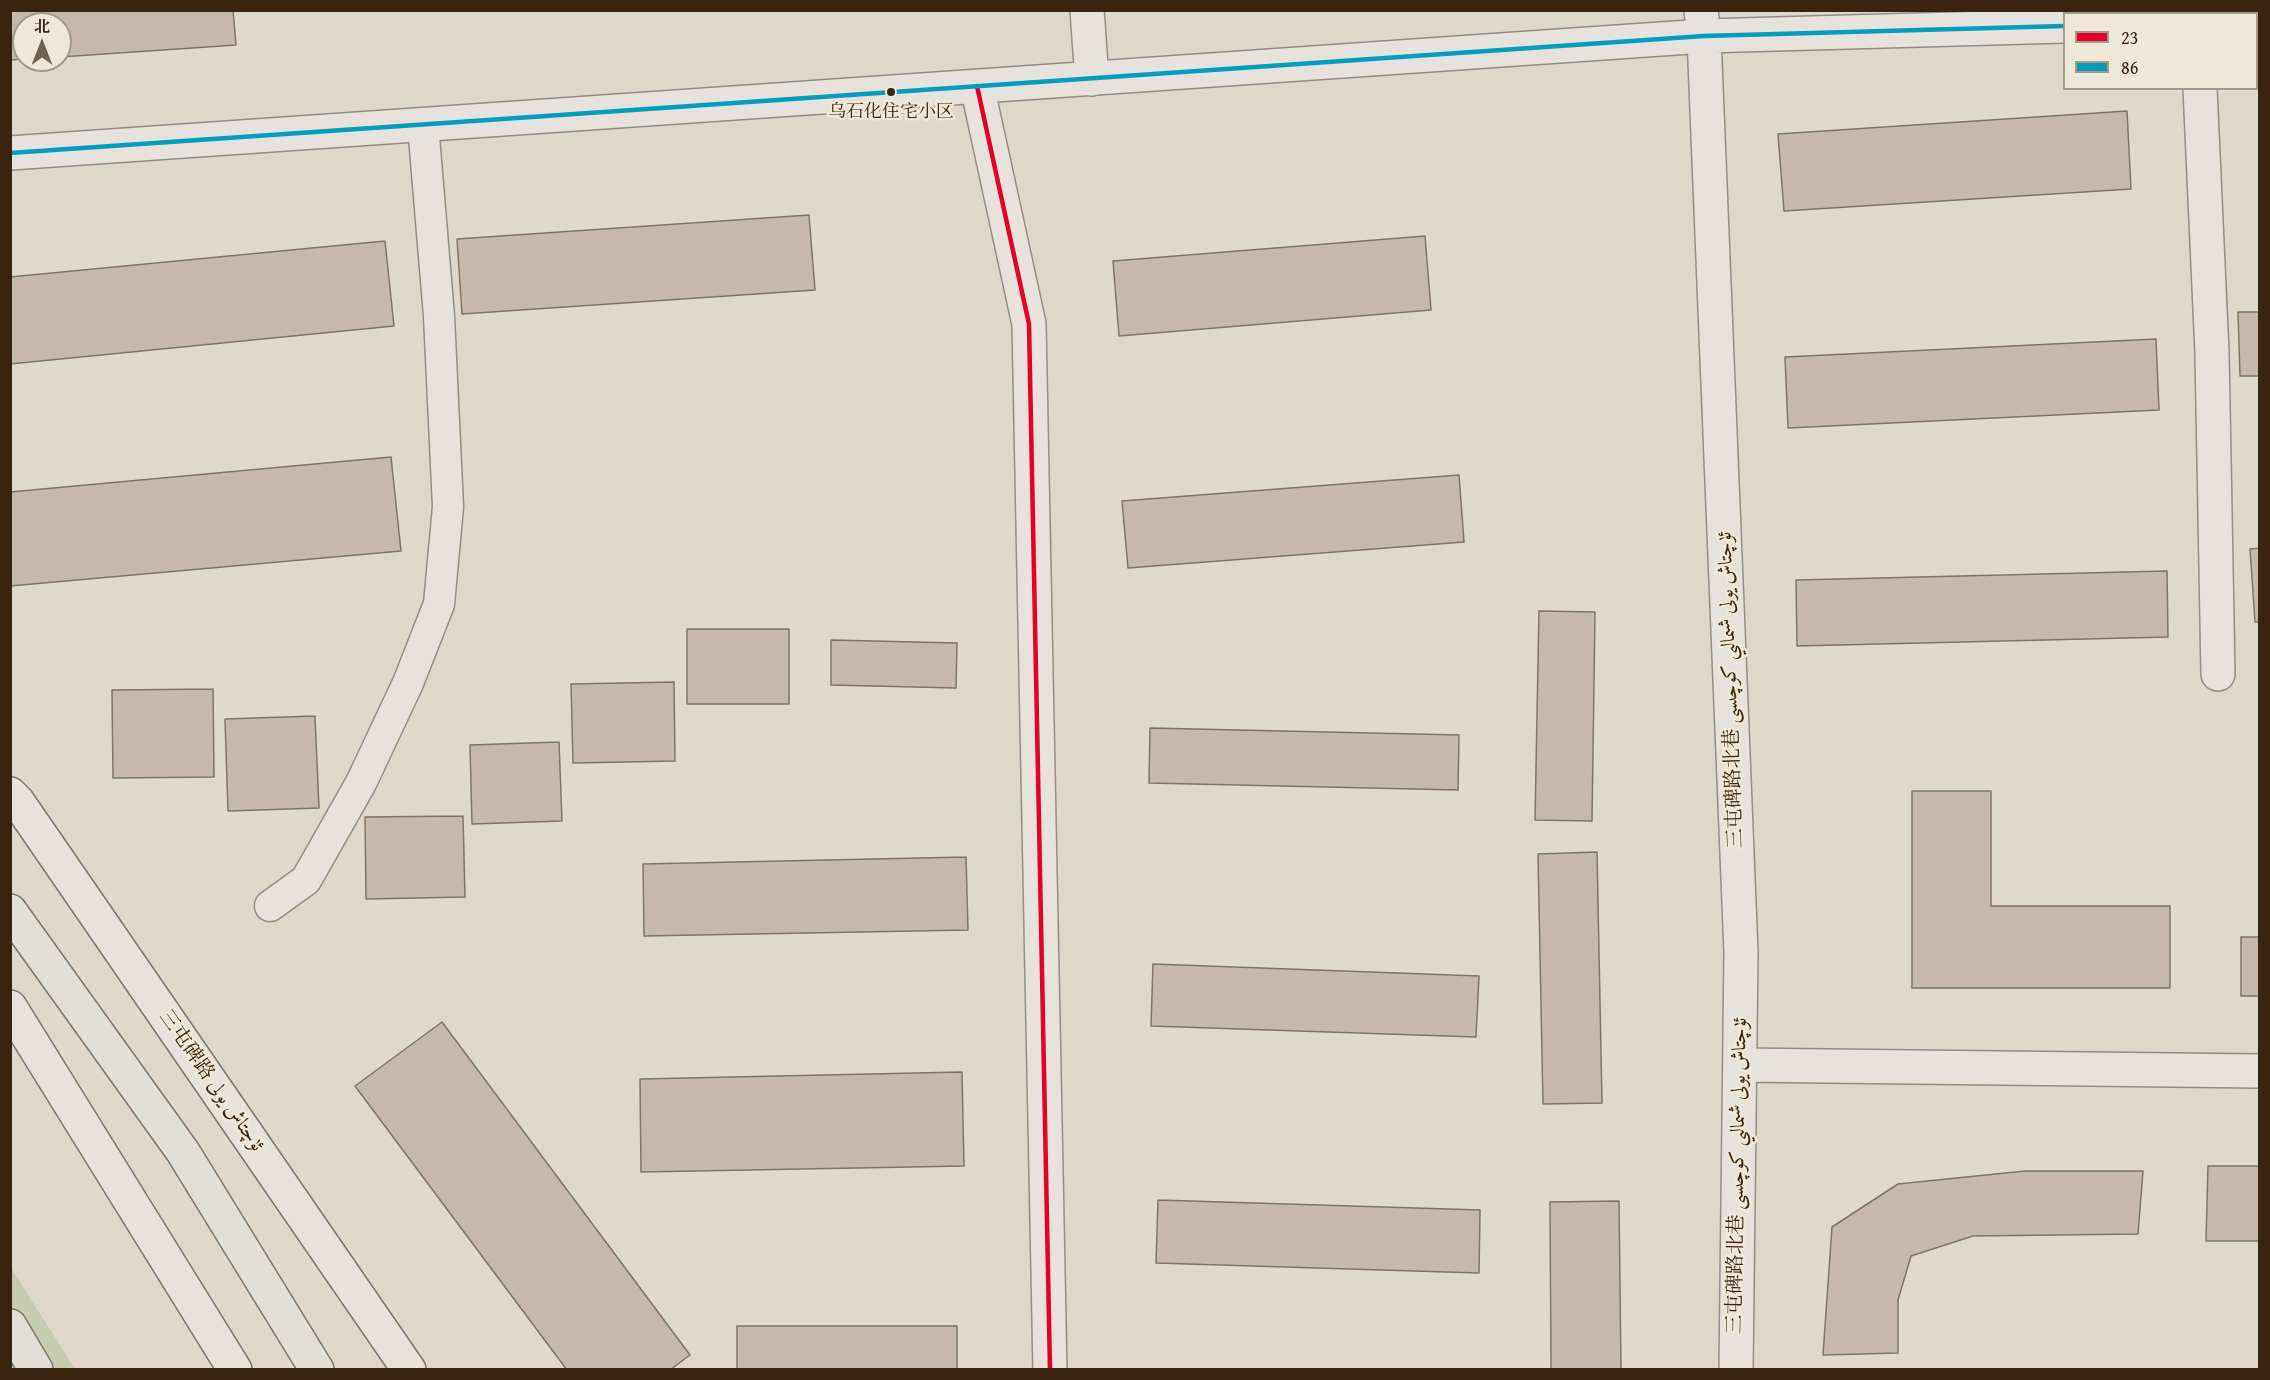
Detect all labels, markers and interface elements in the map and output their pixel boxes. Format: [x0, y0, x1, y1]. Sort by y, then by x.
north arrow [12, 12, 72, 72]
legend [2063, 12, 2258, 90]
text: 北 [34, 14, 50, 38]
text: 23 [2121, 24, 2138, 51]
text: 86 [2121, 54, 2138, 81]
marker: 乌石化住宅小区 [885, 86, 897, 98]
place label: 乌石化住宅小区 [828, 101, 954, 123]
street label: 三屯碑路北巷 ئۈچتاش يولى شىمالىي كوچىسى [1713, 531, 1749, 849]
street label: 三屯碑路 ئۈچتاش يولى [153, 1006, 269, 1156]
street label: 三屯碑路北巷 ئۈچتاش يولى شىمالىي كوچىسى [1723, 1017, 1753, 1335]

